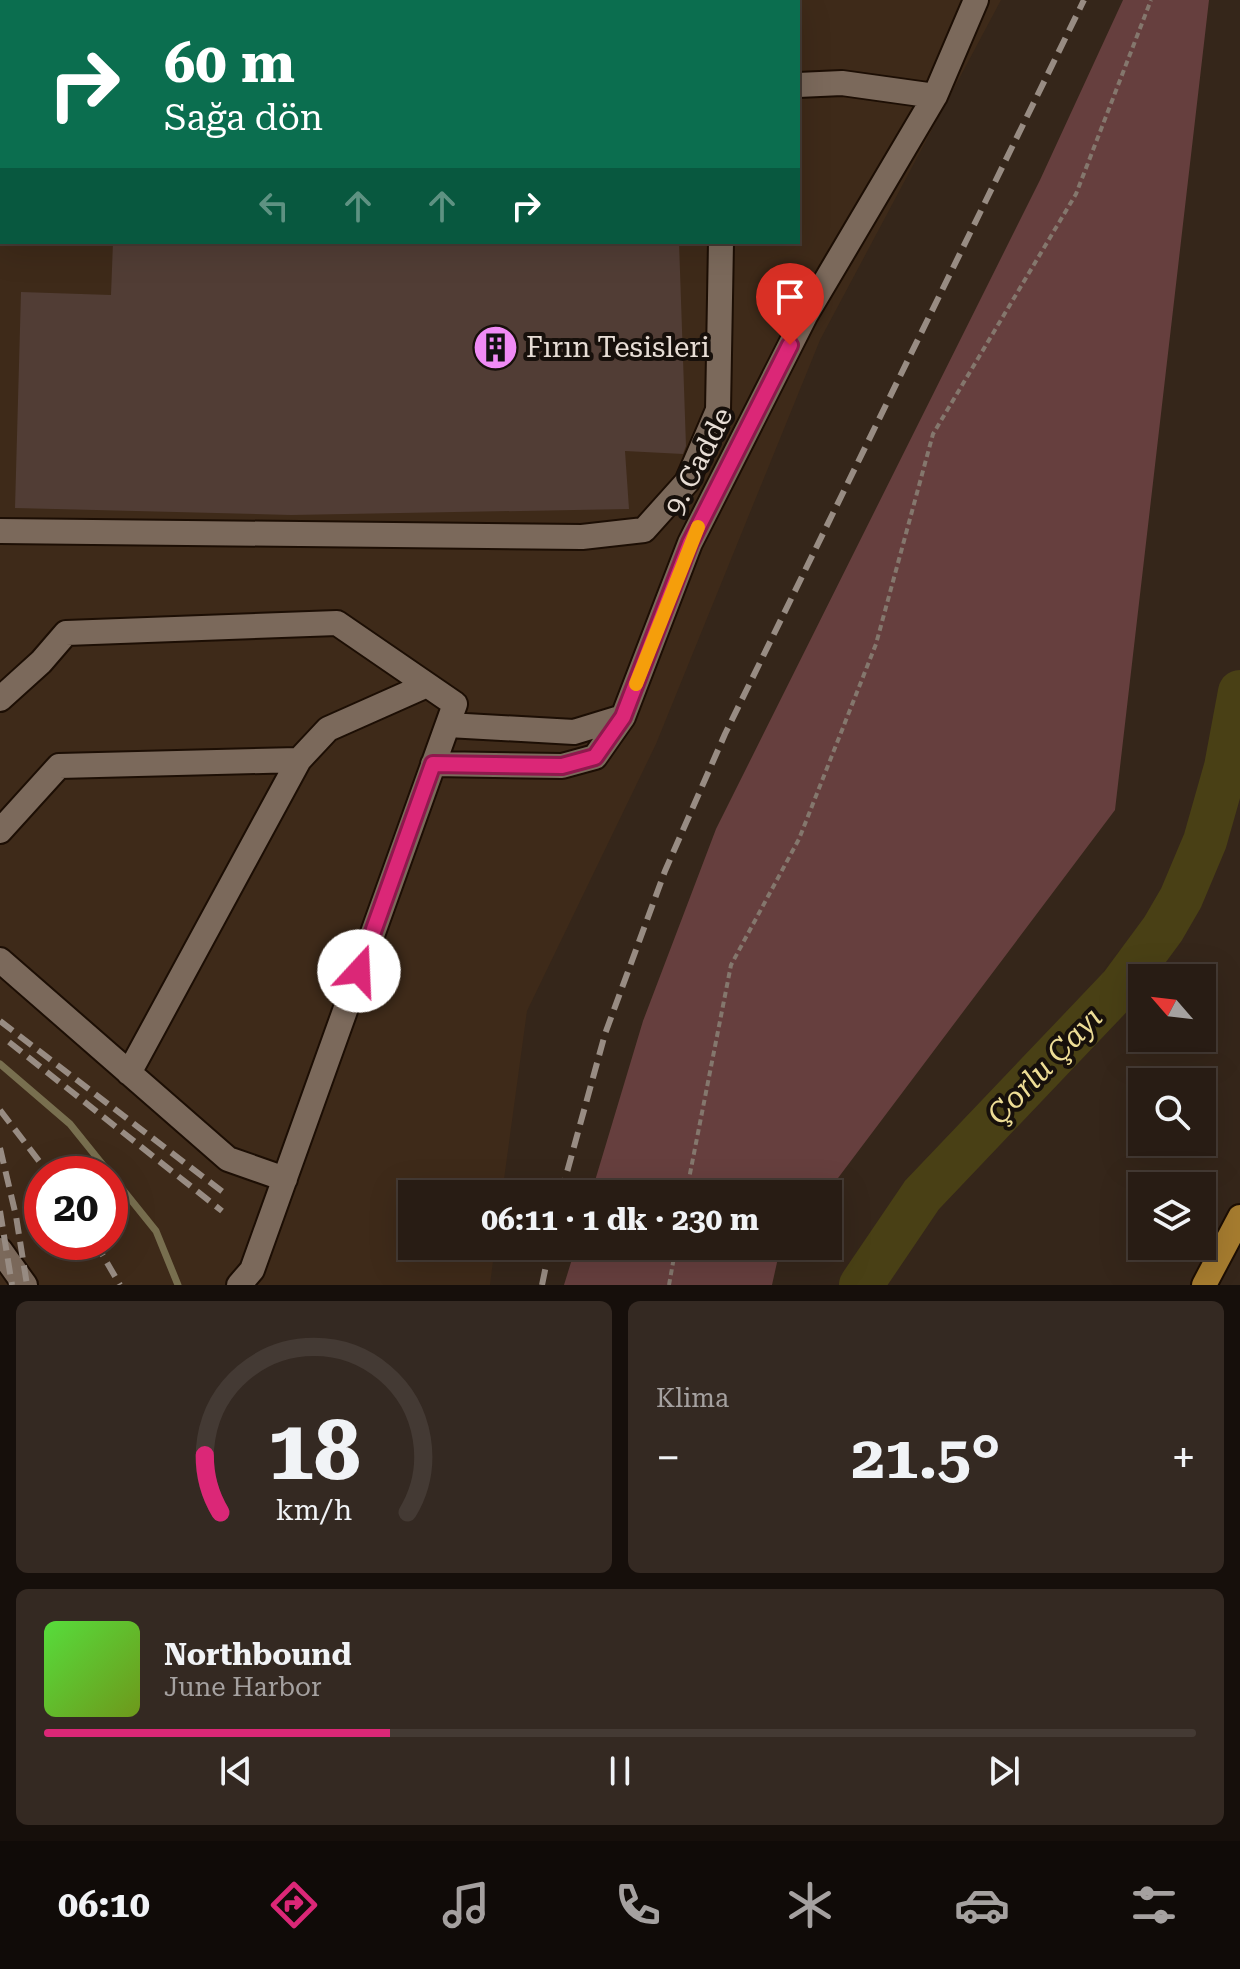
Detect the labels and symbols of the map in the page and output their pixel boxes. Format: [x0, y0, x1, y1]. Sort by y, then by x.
pin [756, 263, 824, 345]
building icon: Fırın Tesisleri [471, 323, 519, 371]
place label: Fırın Tesisleri [526, 331, 710, 364]
street label: 9. Cadde [657, 402, 740, 520]
position arrow [317, 929, 401, 1013]
north arrow [1128, 964, 1216, 1052]
water label: Çorlu Çayı [980, 1000, 1109, 1132]
speed limit sign: 20 [24, 1156, 128, 1260]

